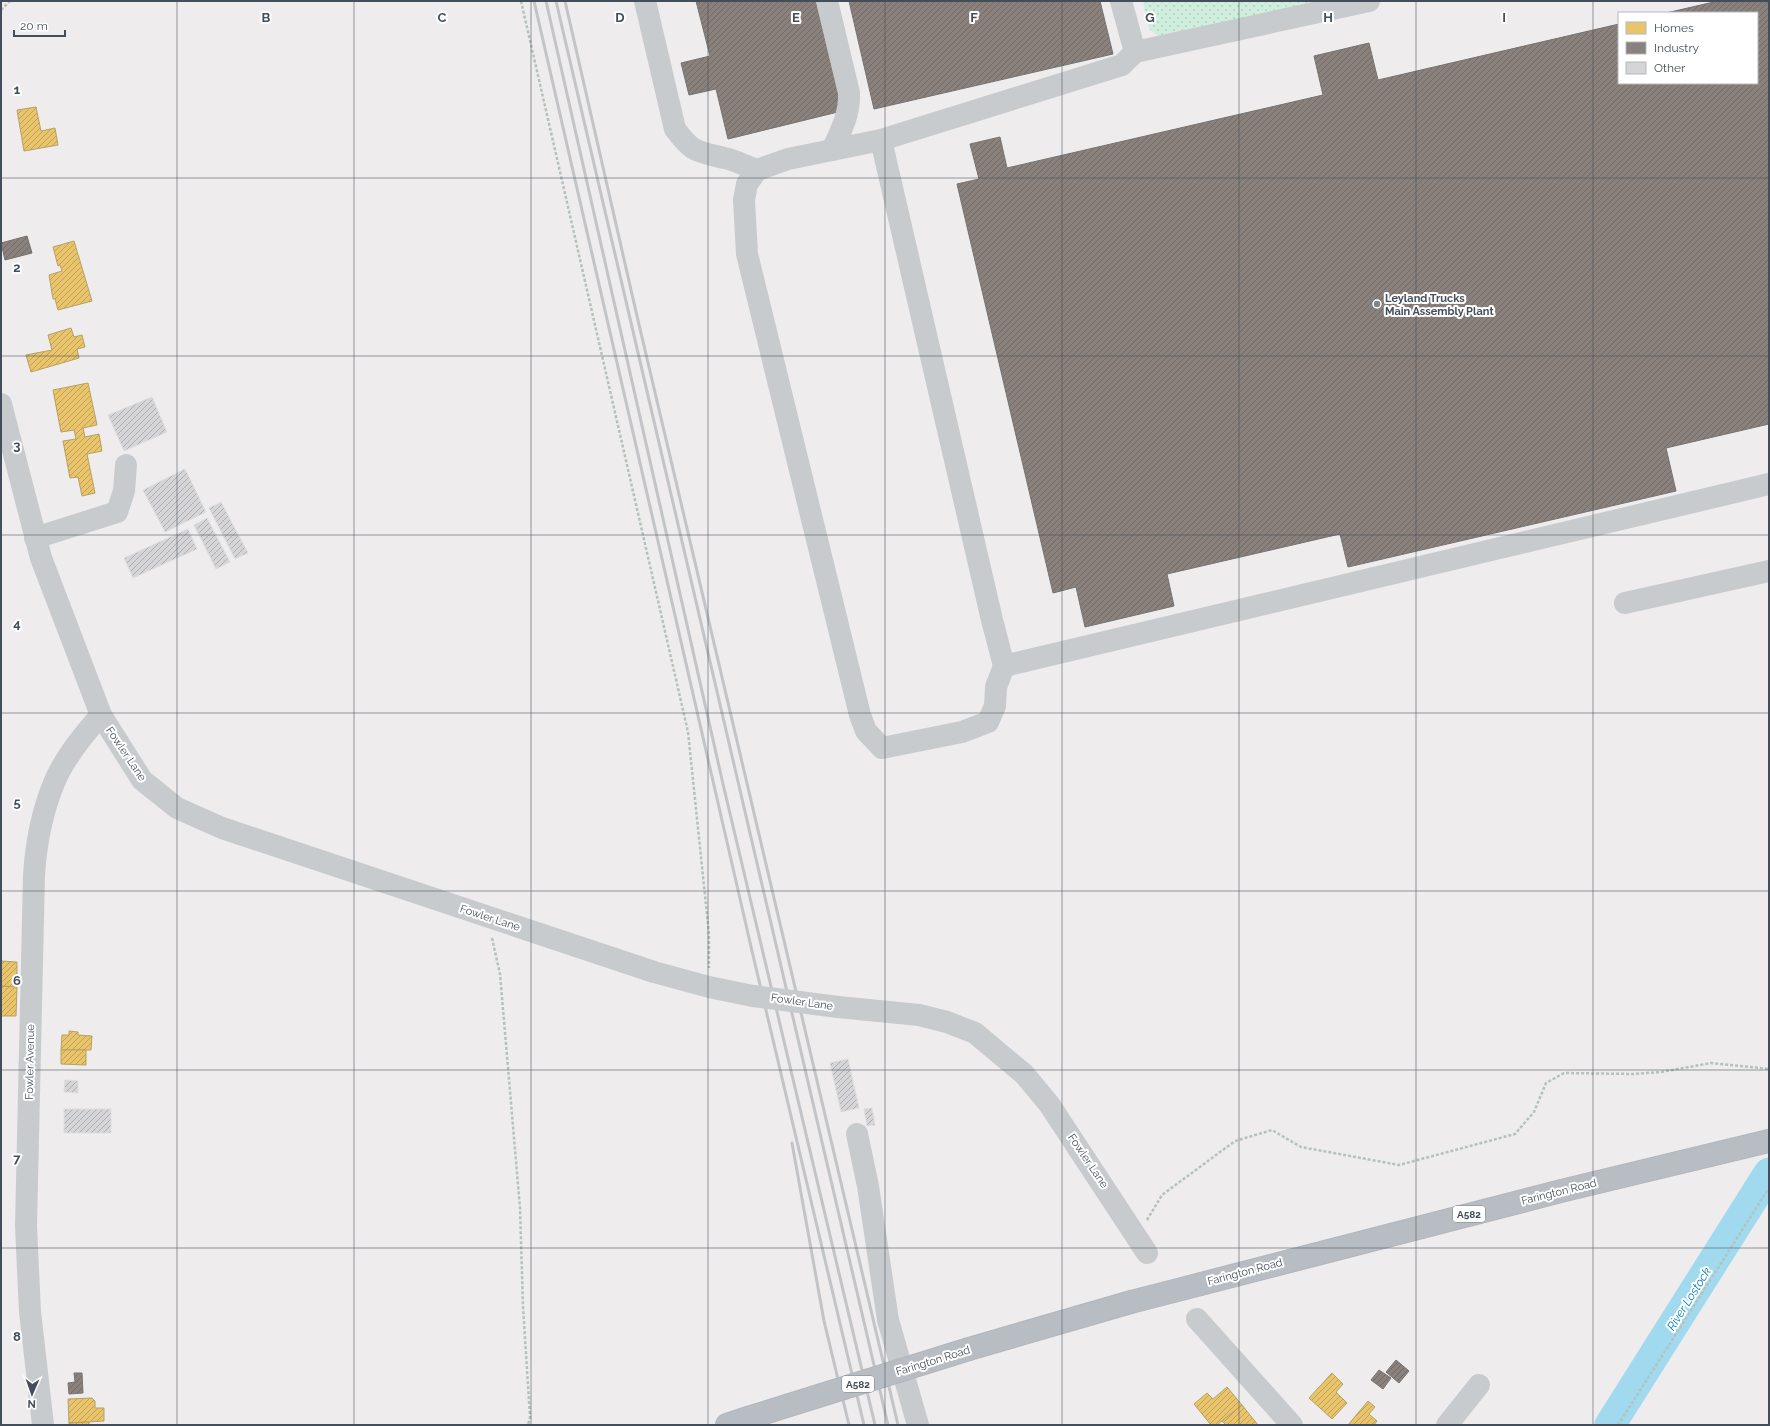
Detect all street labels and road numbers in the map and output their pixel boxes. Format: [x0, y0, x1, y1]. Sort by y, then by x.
street label: Fowler Lane [103, 724, 149, 784]
street label: Fowler Lane [458, 902, 522, 934]
street label: Fowler Lane [770, 991, 834, 1013]
street label: Fowler Avenue [23, 1024, 37, 1100]
street label: Fowler Lane [1065, 1131, 1111, 1191]
street label: Farington Road [1520, 1176, 1598, 1208]
road number: A582 [1453, 1206, 1485, 1222]
street label: Farington Road [1206, 1256, 1284, 1288]
street label: Farington Road [894, 1343, 972, 1378]
road number: A582 [842, 1376, 874, 1392]

